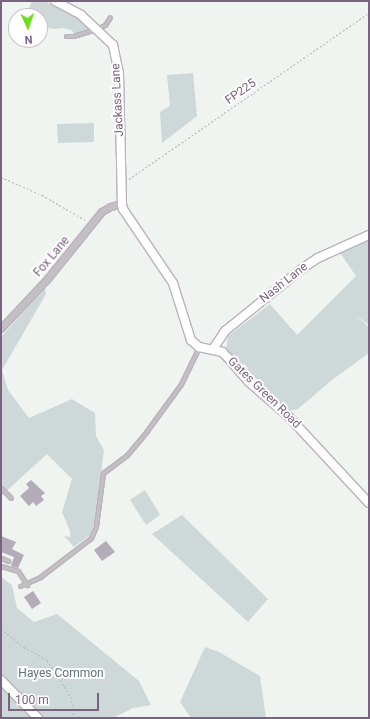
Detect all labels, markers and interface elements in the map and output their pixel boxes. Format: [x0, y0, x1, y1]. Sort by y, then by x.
north arrow [8, 8, 48, 48]
text: N [24, 33, 33, 46]
street label: Jackass Lane [109, 63, 127, 137]
street label: FP225 [223, 76, 259, 108]
street label: Fox Lane [31, 234, 73, 280]
street label: Nash Lane [257, 260, 311, 306]
street label: Gates Green Road [224, 354, 304, 432]
park label: Hayes Common [18, 667, 104, 681]
scale bar [10, 685, 101, 711]
text: 100 m [15, 693, 49, 707]

